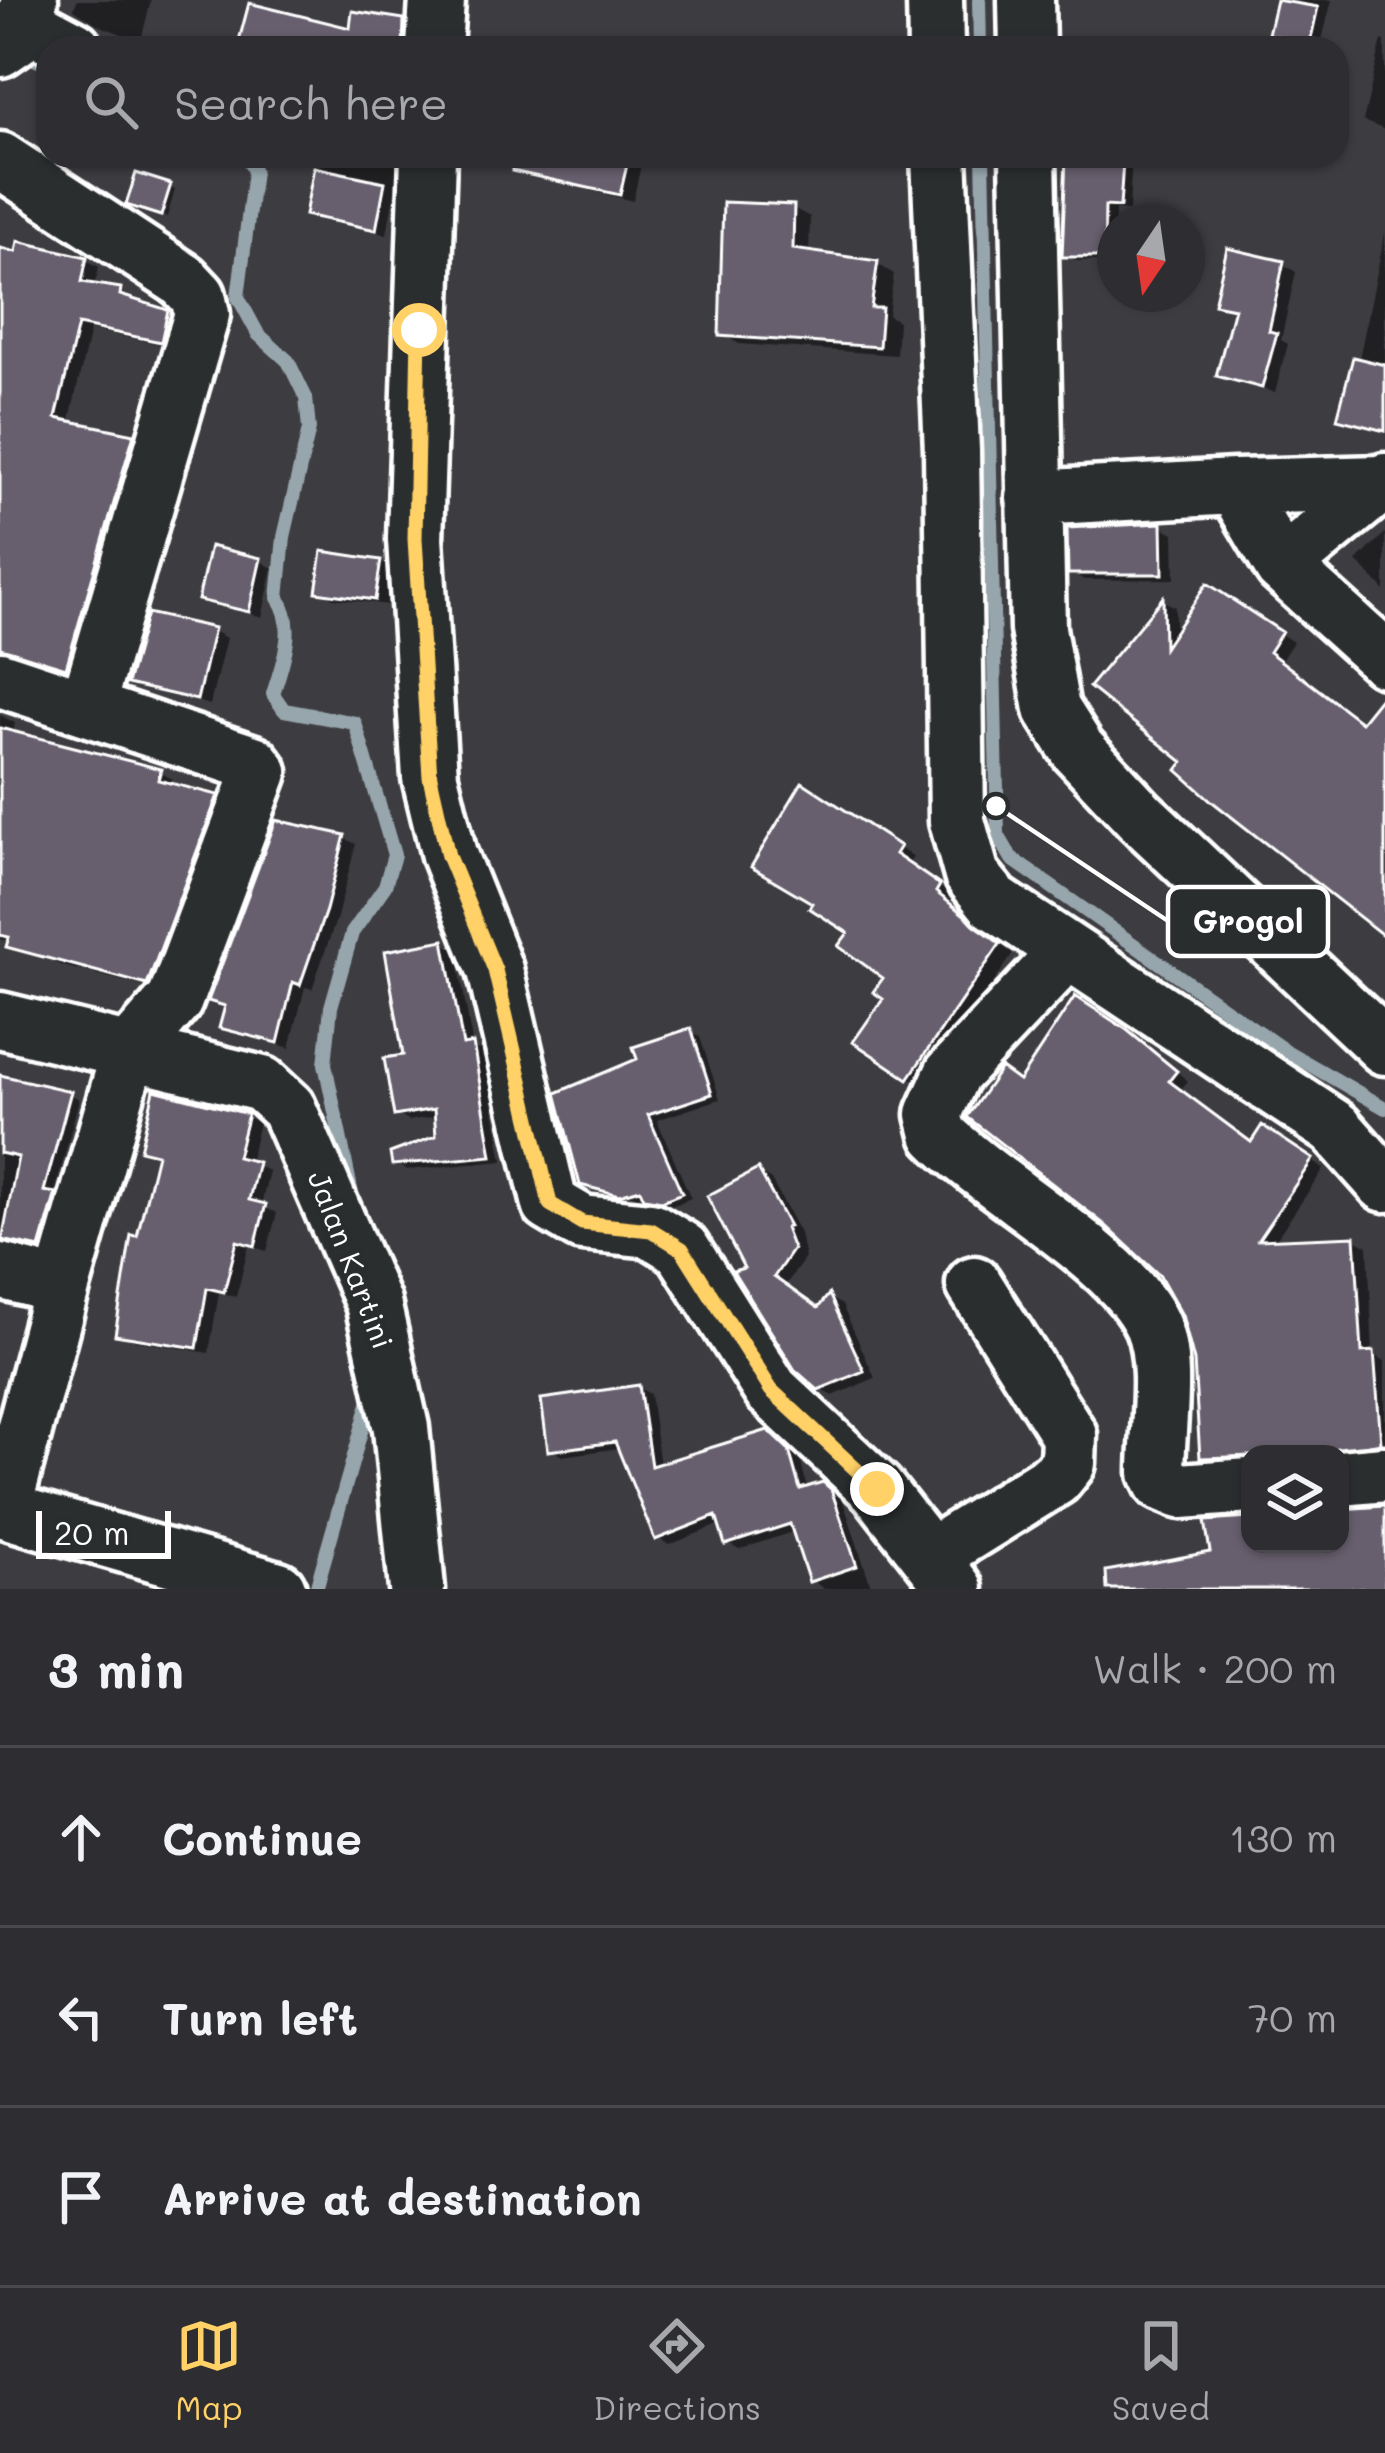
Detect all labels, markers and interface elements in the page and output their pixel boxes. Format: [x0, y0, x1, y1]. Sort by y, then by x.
search box [36, 36, 1349, 168]
icon: search [78, 69, 144, 135]
text: Search here [174, 73, 448, 131]
north arrow [1097, 204, 1205, 312]
route start [392, 303, 446, 357]
callout: Grogol [1168, 887, 1328, 956]
text: Grogol [1192, 898, 1304, 941]
street label: Jalan Kartini [300, 1164, 404, 1354]
map controls [1241, 1445, 1349, 1553]
button: layers [1241, 1445, 1349, 1553]
route end [850, 1462, 904, 1516]
scale bar [36, 1505, 171, 1558]
text: 20 m [54, 1510, 130, 1553]
text: 3 min [48, 1634, 184, 1701]
text: Walk · 200 m [1093, 1642, 1337, 1693]
icon: ahead [48, 1804, 114, 1870]
text: Continue [162, 1808, 362, 1866]
text: 130 m [1229, 1811, 1337, 1862]
icon: left [48, 1984, 114, 2050]
text: Turn left [162, 1988, 358, 2046]
text: 70 m [1248, 1991, 1337, 2042]
icon: arrive [48, 2164, 114, 2230]
text: Arrive at destination [162, 2168, 642, 2226]
tab: Map [175, 2313, 243, 2428]
tab: Directions [593, 2313, 761, 2428]
tab: Saved [1112, 2313, 1210, 2428]

